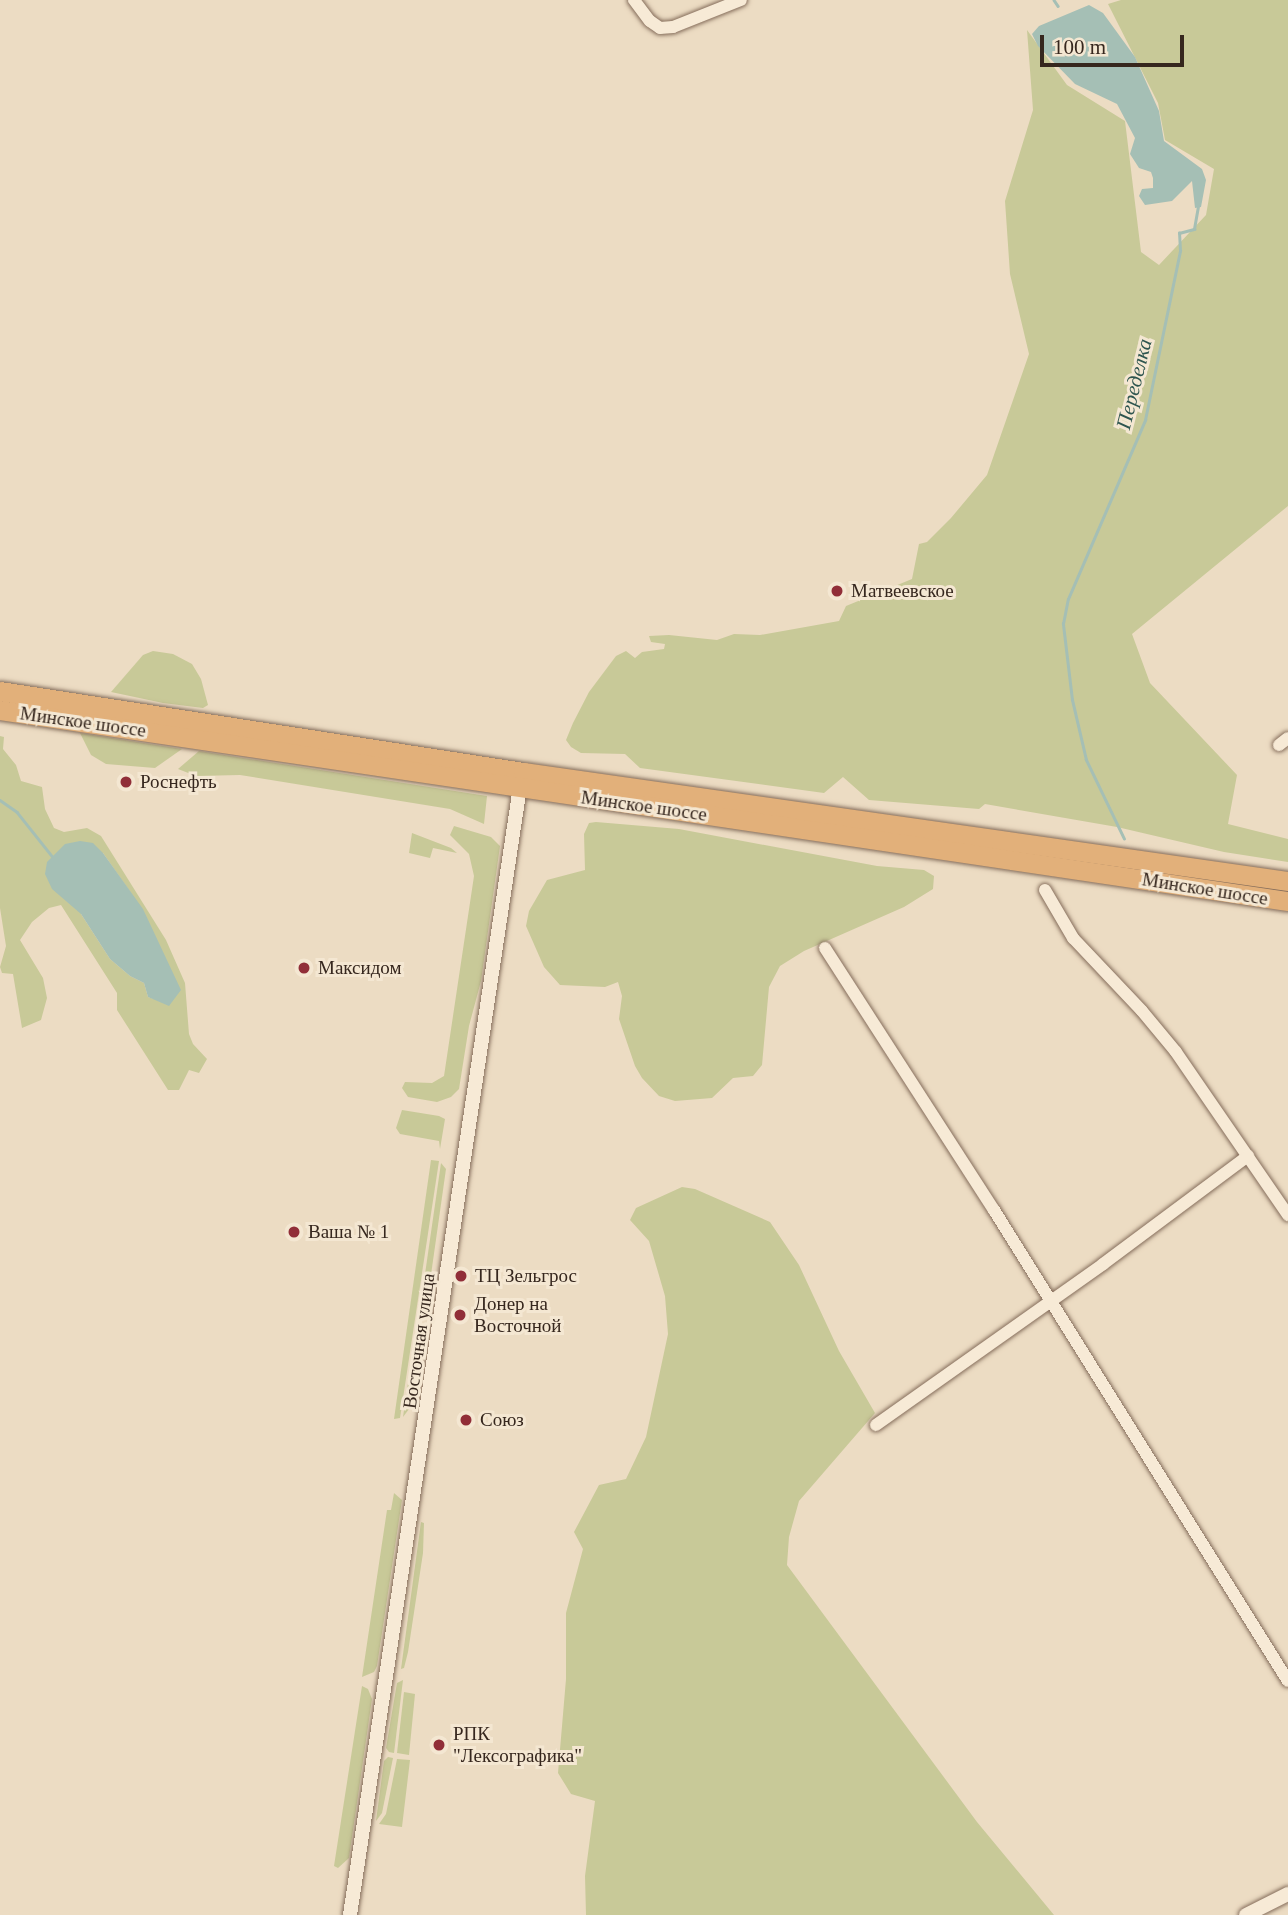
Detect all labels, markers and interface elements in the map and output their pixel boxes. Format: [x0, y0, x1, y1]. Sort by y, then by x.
scale bar [1043, 21, 1186, 65]
text: 100 m [1053, 35, 1106, 59]
water label: Переделка [1111, 336, 1157, 432]
place label: Матвеевское [851, 580, 954, 602]
marker: Матвеевское [829, 583, 845, 599]
street label: Минское шоссе [19, 702, 147, 742]
place label: Роснефть [140, 771, 217, 793]
marker: Роснефть [118, 774, 134, 790]
street label: Минское шоссе [580, 786, 708, 826]
street label: Минское шоссе [1141, 868, 1269, 910]
place label: Максидом [318, 957, 402, 979]
marker: Максидом [296, 960, 312, 976]
place label: Ваша № 1 [308, 1221, 389, 1243]
marker: Ваша № 1 [286, 1224, 302, 1240]
place label: ТЦ Зельгрос [475, 1265, 577, 1287]
marker: ТЦ Зельгрос [453, 1268, 469, 1284]
street label: Восточная улица [398, 1272, 440, 1410]
place label: Донер на Восточной [474, 1293, 562, 1337]
marker: Донер на Восточной [452, 1307, 468, 1323]
place label: Союз [480, 1409, 524, 1431]
marker: Союз [458, 1412, 474, 1428]
place label: РПК "Лексографика" [453, 1723, 582, 1767]
marker: РПК "Лексографика" [431, 1737, 447, 1753]

